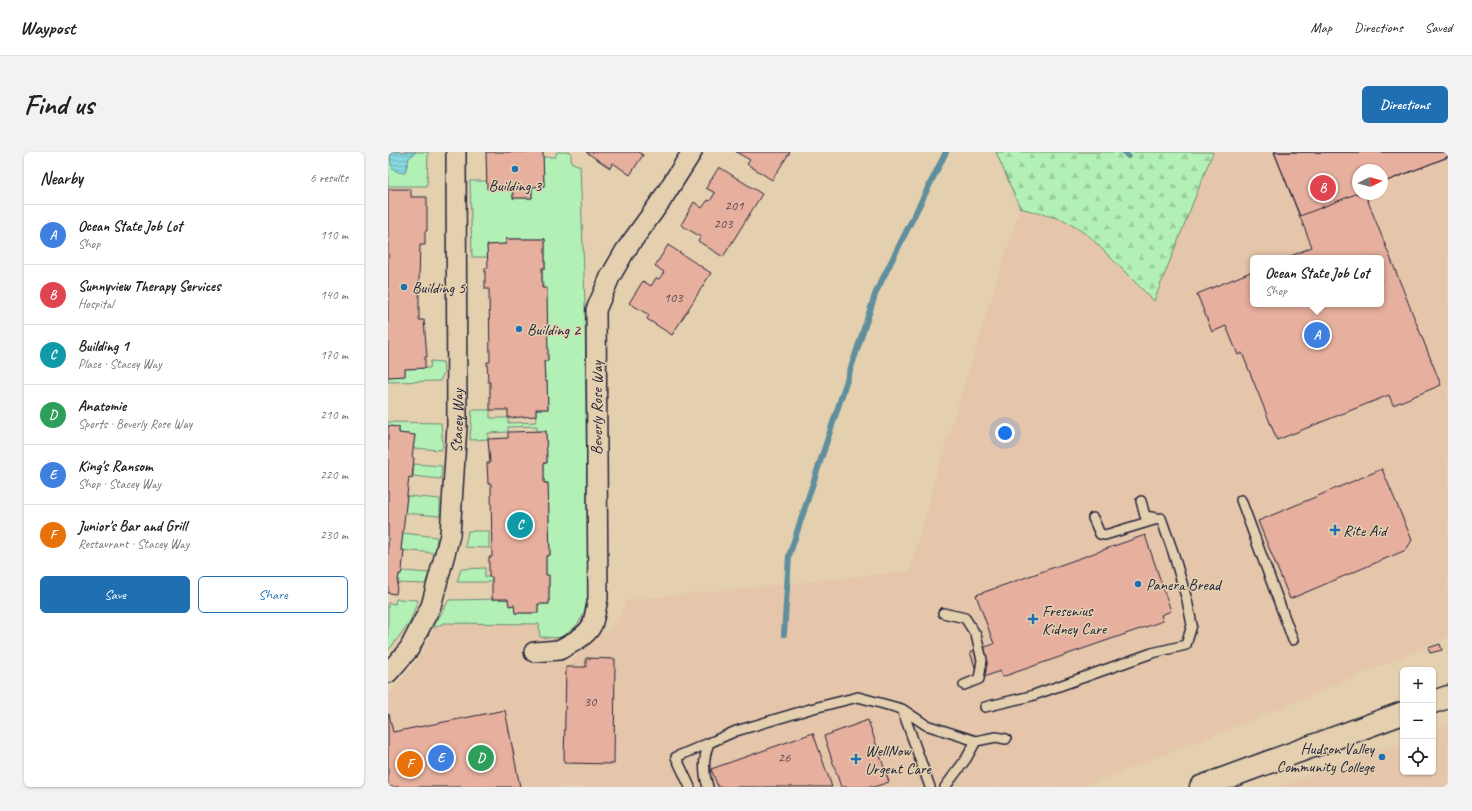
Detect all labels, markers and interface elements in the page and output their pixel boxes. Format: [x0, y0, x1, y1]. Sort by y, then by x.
text: Waypost [20, 16, 75, 40]
text: Map [1311, 19, 1332, 36]
text: Directions [1354, 19, 1403, 36]
text: Saved [1425, 19, 1452, 36]
button: Directions [1362, 86, 1448, 123]
text: Find us [24, 87, 94, 122]
marker: Building 3 [510, 164, 520, 174]
north arrow [1352, 164, 1388, 200]
text: Nearby [40, 168, 83, 189]
text: 6 results [310, 170, 348, 186]
pin: B [1310, 173, 1336, 203]
place label: Building 3 [488, 176, 543, 196]
house number: 201 [725, 197, 744, 214]
house number: 203 [714, 215, 734, 232]
text: Ocean State Job Lot [78, 217, 182, 236]
text: A [50, 227, 56, 243]
text: 110 m [320, 227, 348, 243]
text: Shop [78, 236, 100, 252]
popup [1250, 255, 1384, 307]
text: Ocean State Job Lot [1265, 264, 1369, 283]
text: Sunnyview Therapy Services [78, 277, 220, 296]
place label: Building 5 [412, 278, 466, 298]
marker: Building 5 [399, 282, 409, 292]
text: Shop [1265, 283, 1287, 299]
text: B [50, 287, 56, 303]
text: 140 m [320, 287, 348, 303]
house number: 103 [664, 289, 684, 306]
text: Hospital [78, 296, 114, 312]
place label: Building 2 [527, 320, 582, 340]
pin: A [1304, 320, 1330, 350]
marker: Building 2 [514, 324, 524, 334]
text: Building 1 [78, 337, 129, 356]
text: C [50, 347, 56, 363]
text: 170 m [320, 347, 348, 363]
text: Place · Stacey Way [78, 356, 162, 372]
street label: Beverly Rose Way [587, 360, 607, 455]
street label: Stacey Way [446, 387, 468, 454]
text: Anatomie [78, 397, 126, 416]
text: D [49, 407, 57, 423]
text: 210 m [320, 407, 348, 423]
text: Sports · Beverly Rose Way [78, 416, 192, 432]
your location [995, 423, 1015, 443]
text: King's Ransom [78, 457, 153, 476]
text: E [50, 467, 56, 483]
text: 220 m [320, 467, 348, 483]
text: Shop · Stacey Way [78, 476, 161, 492]
pin: C [507, 510, 533, 540]
text: Junior's Bar and Grill [78, 517, 187, 536]
place label: Rite Aid [1343, 521, 1389, 541]
marker: Rite Aid [1330, 525, 1340, 535]
text: F [50, 527, 56, 543]
text: 230 m [320, 527, 348, 543]
text: Restaurant · Stacey Way [78, 536, 189, 552]
place label: Panera Bread [1146, 575, 1223, 595]
button: Save [40, 576, 190, 613]
button: Share [198, 576, 348, 613]
marker: Panera Bread [1133, 579, 1143, 589]
place label: Fresenius Kidney Care [1042, 601, 1108, 639]
marker: Fresenius Kidney Care [1027, 613, 1039, 625]
map controls [1400, 667, 1436, 775]
button: + [1400, 667, 1436, 703]
house number: 30 [584, 693, 598, 710]
button: − [1400, 703, 1436, 739]
place label: Hudson Valley Community College [1277, 739, 1376, 777]
button: locate [1400, 739, 1436, 775]
place label: WellNow Urgent Care [865, 741, 933, 779]
pin: E [428, 743, 454, 773]
pin: D [468, 743, 494, 773]
pin: F [397, 749, 423, 779]
house number: 26 [778, 749, 791, 766]
marker: Hudson Valley Community College [1377, 752, 1387, 762]
marker: WellNow Urgent Care [850, 753, 862, 765]

